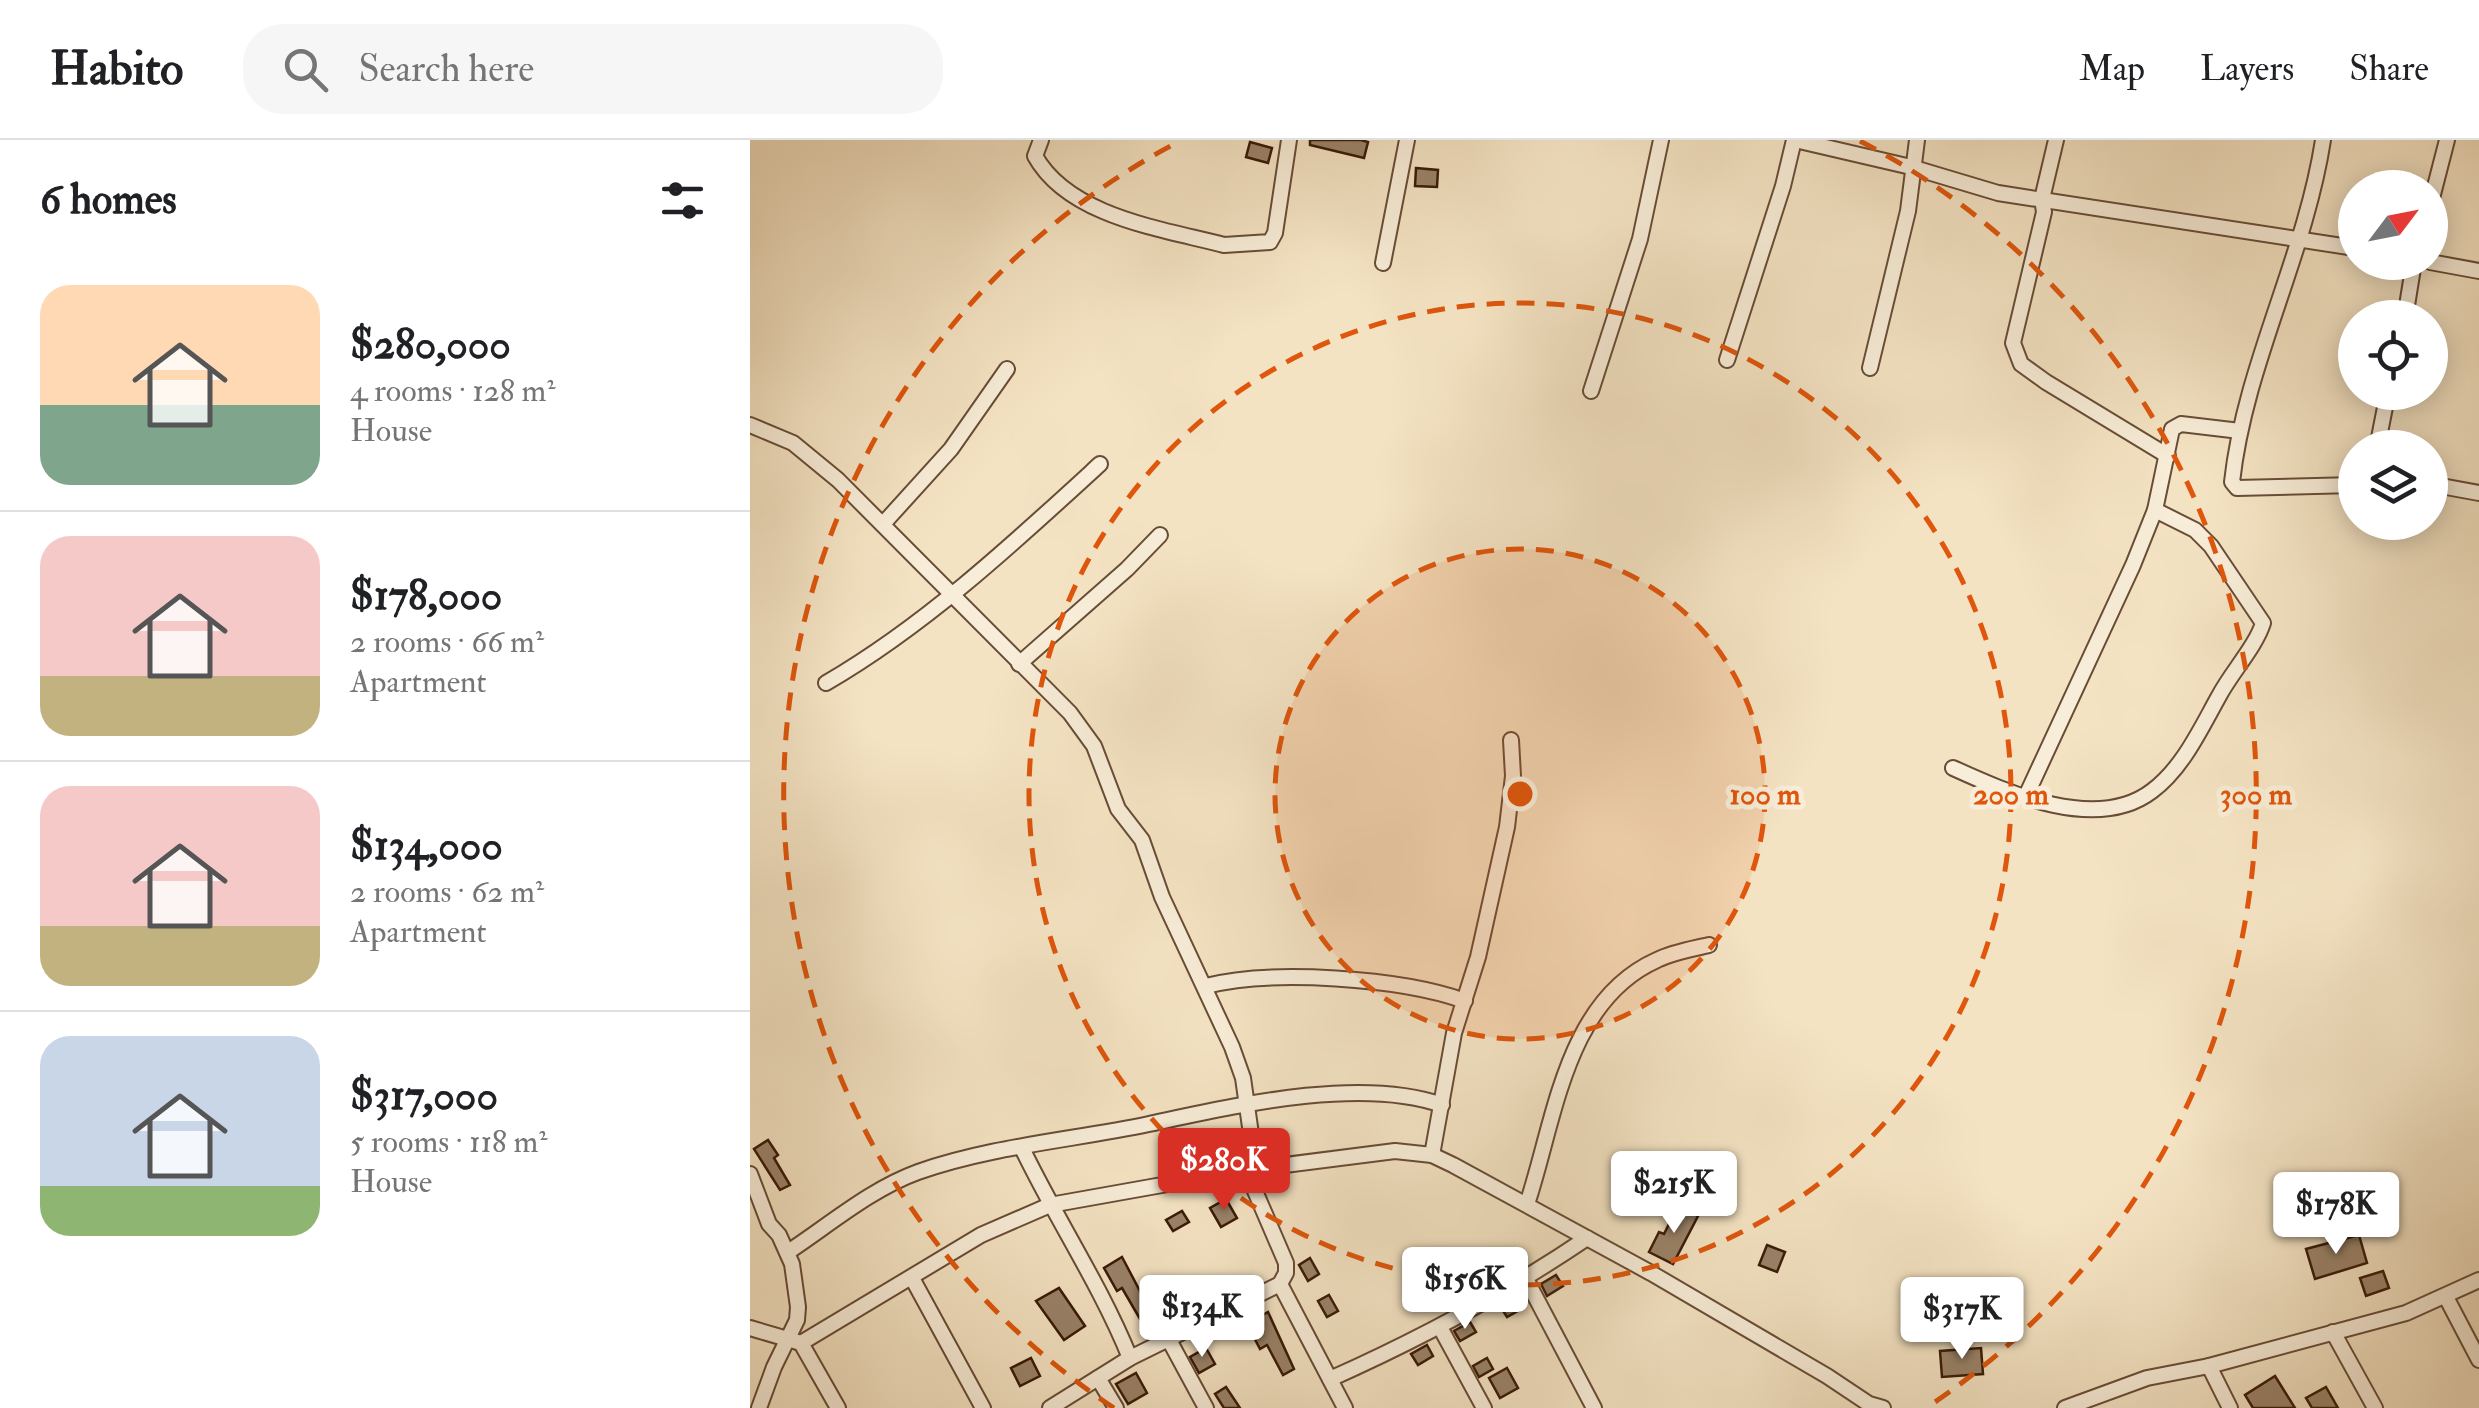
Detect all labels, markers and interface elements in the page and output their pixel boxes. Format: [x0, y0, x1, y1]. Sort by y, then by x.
search box [243, 24, 943, 114]
text: Habito [50, 39, 183, 99]
icon: search [278, 42, 333, 97]
text: Search here [358, 45, 534, 93]
text: Map [2079, 47, 2145, 91]
text: Layers [2200, 47, 2294, 91]
text: Share [2349, 47, 2429, 91]
north arrow [2338, 170, 2448, 280]
map controls [2338, 170, 2448, 540]
icon: filters [655, 173, 710, 228]
text: 6 homes [40, 174, 177, 226]
button: locate [2338, 300, 2448, 410]
text: $280,000 [350, 319, 511, 371]
icon: home [120, 325, 240, 445]
text: 4 rooms · 128 m² [350, 371, 555, 411]
text: House [350, 411, 432, 451]
button: layers [2338, 430, 2448, 540]
text: $178,000 [350, 570, 502, 622]
icon: home [120, 576, 240, 696]
text: 2 rooms · 66 m² [350, 622, 544, 662]
text: Apartment [350, 662, 487, 702]
centre of rings [1502, 776, 1538, 812]
text: 100 m [1730, 776, 1801, 813]
text: 200 m [1973, 776, 2049, 813]
text: 300 m [2220, 776, 2293, 813]
text: $134,000 [350, 820, 503, 872]
icon: home [120, 826, 240, 946]
text: 2 rooms · 62 m² [350, 872, 544, 912]
text: Apartment [350, 912, 487, 952]
text: $317,000 [350, 1070, 498, 1122]
icon: home [120, 1076, 240, 1196]
text: 5 rooms · 118 m² [350, 1122, 547, 1162]
pin: $280K [1154, 1128, 1294, 1213]
text: $280K [1180, 1140, 1268, 1180]
pin: $215K [1604, 1151, 1744, 1236]
text: House [350, 1162, 432, 1202]
text: $215K [1633, 1163, 1715, 1203]
pin: $178K [2266, 1172, 2406, 1257]
text: $178K [2295, 1184, 2377, 1224]
pin: $156K [1395, 1247, 1535, 1332]
text: $156K [1424, 1259, 1506, 1299]
pin: $134K [1132, 1275, 1272, 1360]
pin: $317K [1892, 1277, 2032, 1362]
text: $134K [1161, 1287, 1243, 1327]
text: $317K [1923, 1289, 2001, 1329]

